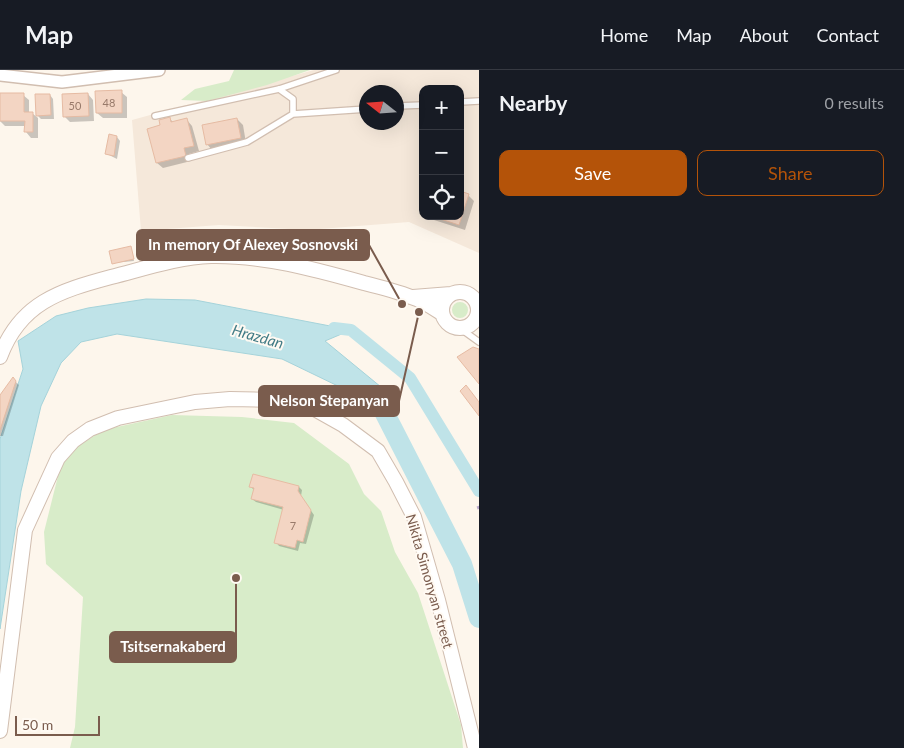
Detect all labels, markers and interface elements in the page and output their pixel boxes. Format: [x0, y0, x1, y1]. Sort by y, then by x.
text: Map [25, 20, 73, 49]
text: Home [600, 24, 648, 46]
text: Map [676, 24, 712, 46]
text: About [740, 24, 789, 46]
text: Contact [817, 24, 879, 46]
north arrow [359, 85, 404, 130]
map controls [419, 85, 464, 220]
button: + [419, 85, 464, 130]
text: Nearby [499, 90, 567, 115]
text: 0 results [824, 93, 884, 112]
house number: 48 [103, 96, 115, 109]
house number: 50 [69, 99, 82, 112]
button: − [419, 130, 464, 175]
button: Save [499, 150, 687, 196]
button: Share [697, 150, 884, 196]
button: locate [419, 175, 464, 220]
callout: In memory Of Alexey Sosnovski [137, 230, 369, 260]
text: In memory Of Alexey Sosnovski [148, 235, 358, 253]
water label: Hrazdan [230, 320, 286, 352]
callout: Nelson Stepanyan [259, 386, 399, 416]
text: Nelson Stepanyan [269, 391, 389, 409]
street label: Nikita Simonyan street [403, 512, 457, 650]
house number: 7 [290, 519, 296, 532]
callout: Tsitsernakaberd [110, 632, 236, 662]
text: Tsitsernakaberd [120, 637, 226, 655]
scale bar [15, 713, 100, 736]
text: 50 m [22, 716, 53, 733]

